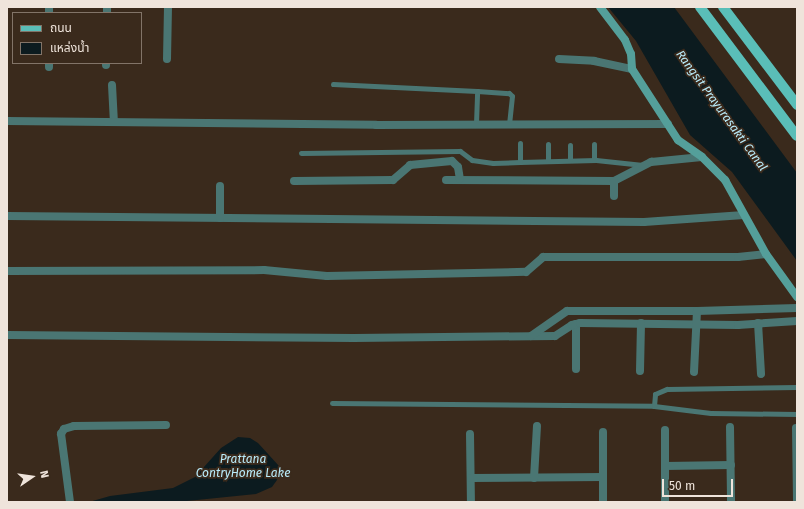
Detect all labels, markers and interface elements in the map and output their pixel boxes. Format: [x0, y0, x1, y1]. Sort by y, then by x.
legend [12, 12, 142, 64]
text: ถนน [50, 21, 72, 35]
text: แหล่งน้ำ [50, 41, 89, 55]
water label: Rangsit Prayurasakti Canal [672, 48, 770, 174]
water label: Prattana ContryHome Lake [196, 453, 290, 481]
north arrow [12, 457, 52, 497]
text: N [37, 469, 51, 479]
scale bar [664, 471, 735, 497]
text: 50 m [669, 479, 695, 493]

